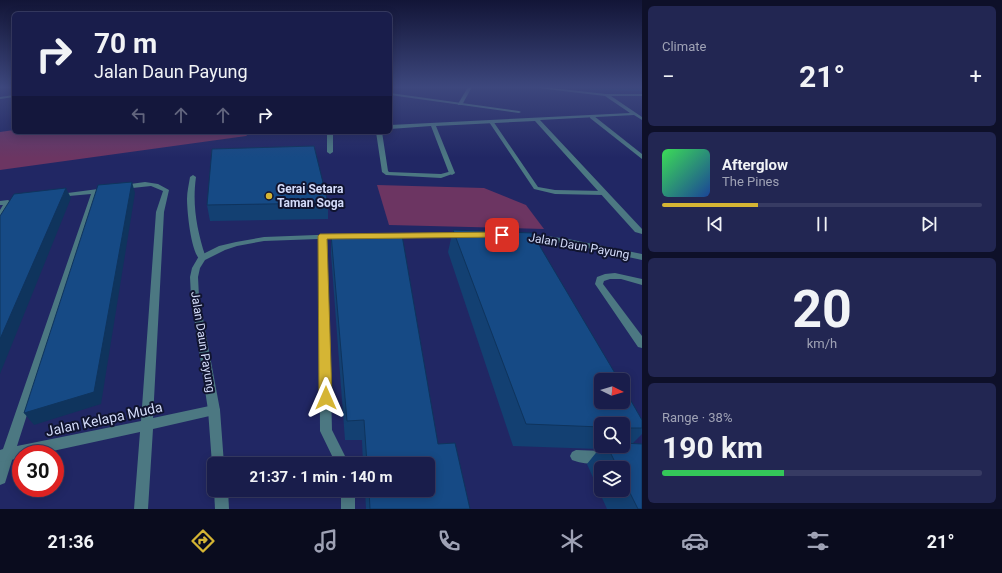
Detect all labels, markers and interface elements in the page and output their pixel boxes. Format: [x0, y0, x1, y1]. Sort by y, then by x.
text: 70 m [94, 27, 157, 60]
icon: right [28, 28, 80, 80]
text: Climate [662, 39, 706, 54]
text: 21° [799, 59, 845, 94]
text: Jalan Daun Payung [94, 61, 248, 82]
text: − [662, 64, 675, 89]
text: + [970, 64, 982, 89]
icon: left [128, 104, 150, 126]
icon: ahead [170, 104, 192, 126]
icon: ahead [212, 104, 234, 126]
icon: right [254, 104, 276, 126]
text: Afterglow [722, 156, 788, 174]
text: The Pines [722, 174, 779, 189]
place label: Gerai Setara Taman Soga [277, 182, 345, 210]
marker: Gerai Setara Taman Soga [264, 191, 274, 201]
icon: previous [704, 213, 726, 235]
icon: pause [811, 213, 833, 235]
icon: next [918, 213, 940, 235]
pin [485, 218, 519, 252]
icon: arrive [491, 224, 513, 246]
street label: Jalan Daun Payung [527, 230, 631, 262]
text: 20 [792, 279, 852, 340]
street label: Jalan Daun Payung [188, 290, 218, 394]
text: km/h [807, 336, 837, 351]
north arrow [594, 373, 630, 409]
map controls [594, 373, 630, 497]
position arrow [305, 377, 347, 419]
street label: Jalan Kelapa Muda [44, 399, 164, 439]
text: Range · 38% [662, 410, 732, 425]
button: search [594, 417, 630, 453]
text: 190 km [662, 430, 763, 465]
speed limit sign: 30 [12, 445, 64, 497]
button: layers [594, 461, 630, 497]
text: 21:37 · 1 min · 140 m [250, 468, 392, 486]
icon: directions [189, 527, 217, 555]
icon: music [312, 527, 340, 555]
icon: phone [435, 527, 463, 555]
icon: climate [558, 527, 586, 555]
icon: car [681, 527, 709, 555]
icon: filters [804, 527, 832, 555]
text: 21:36 [47, 531, 94, 552]
text: 21° [927, 531, 954, 552]

